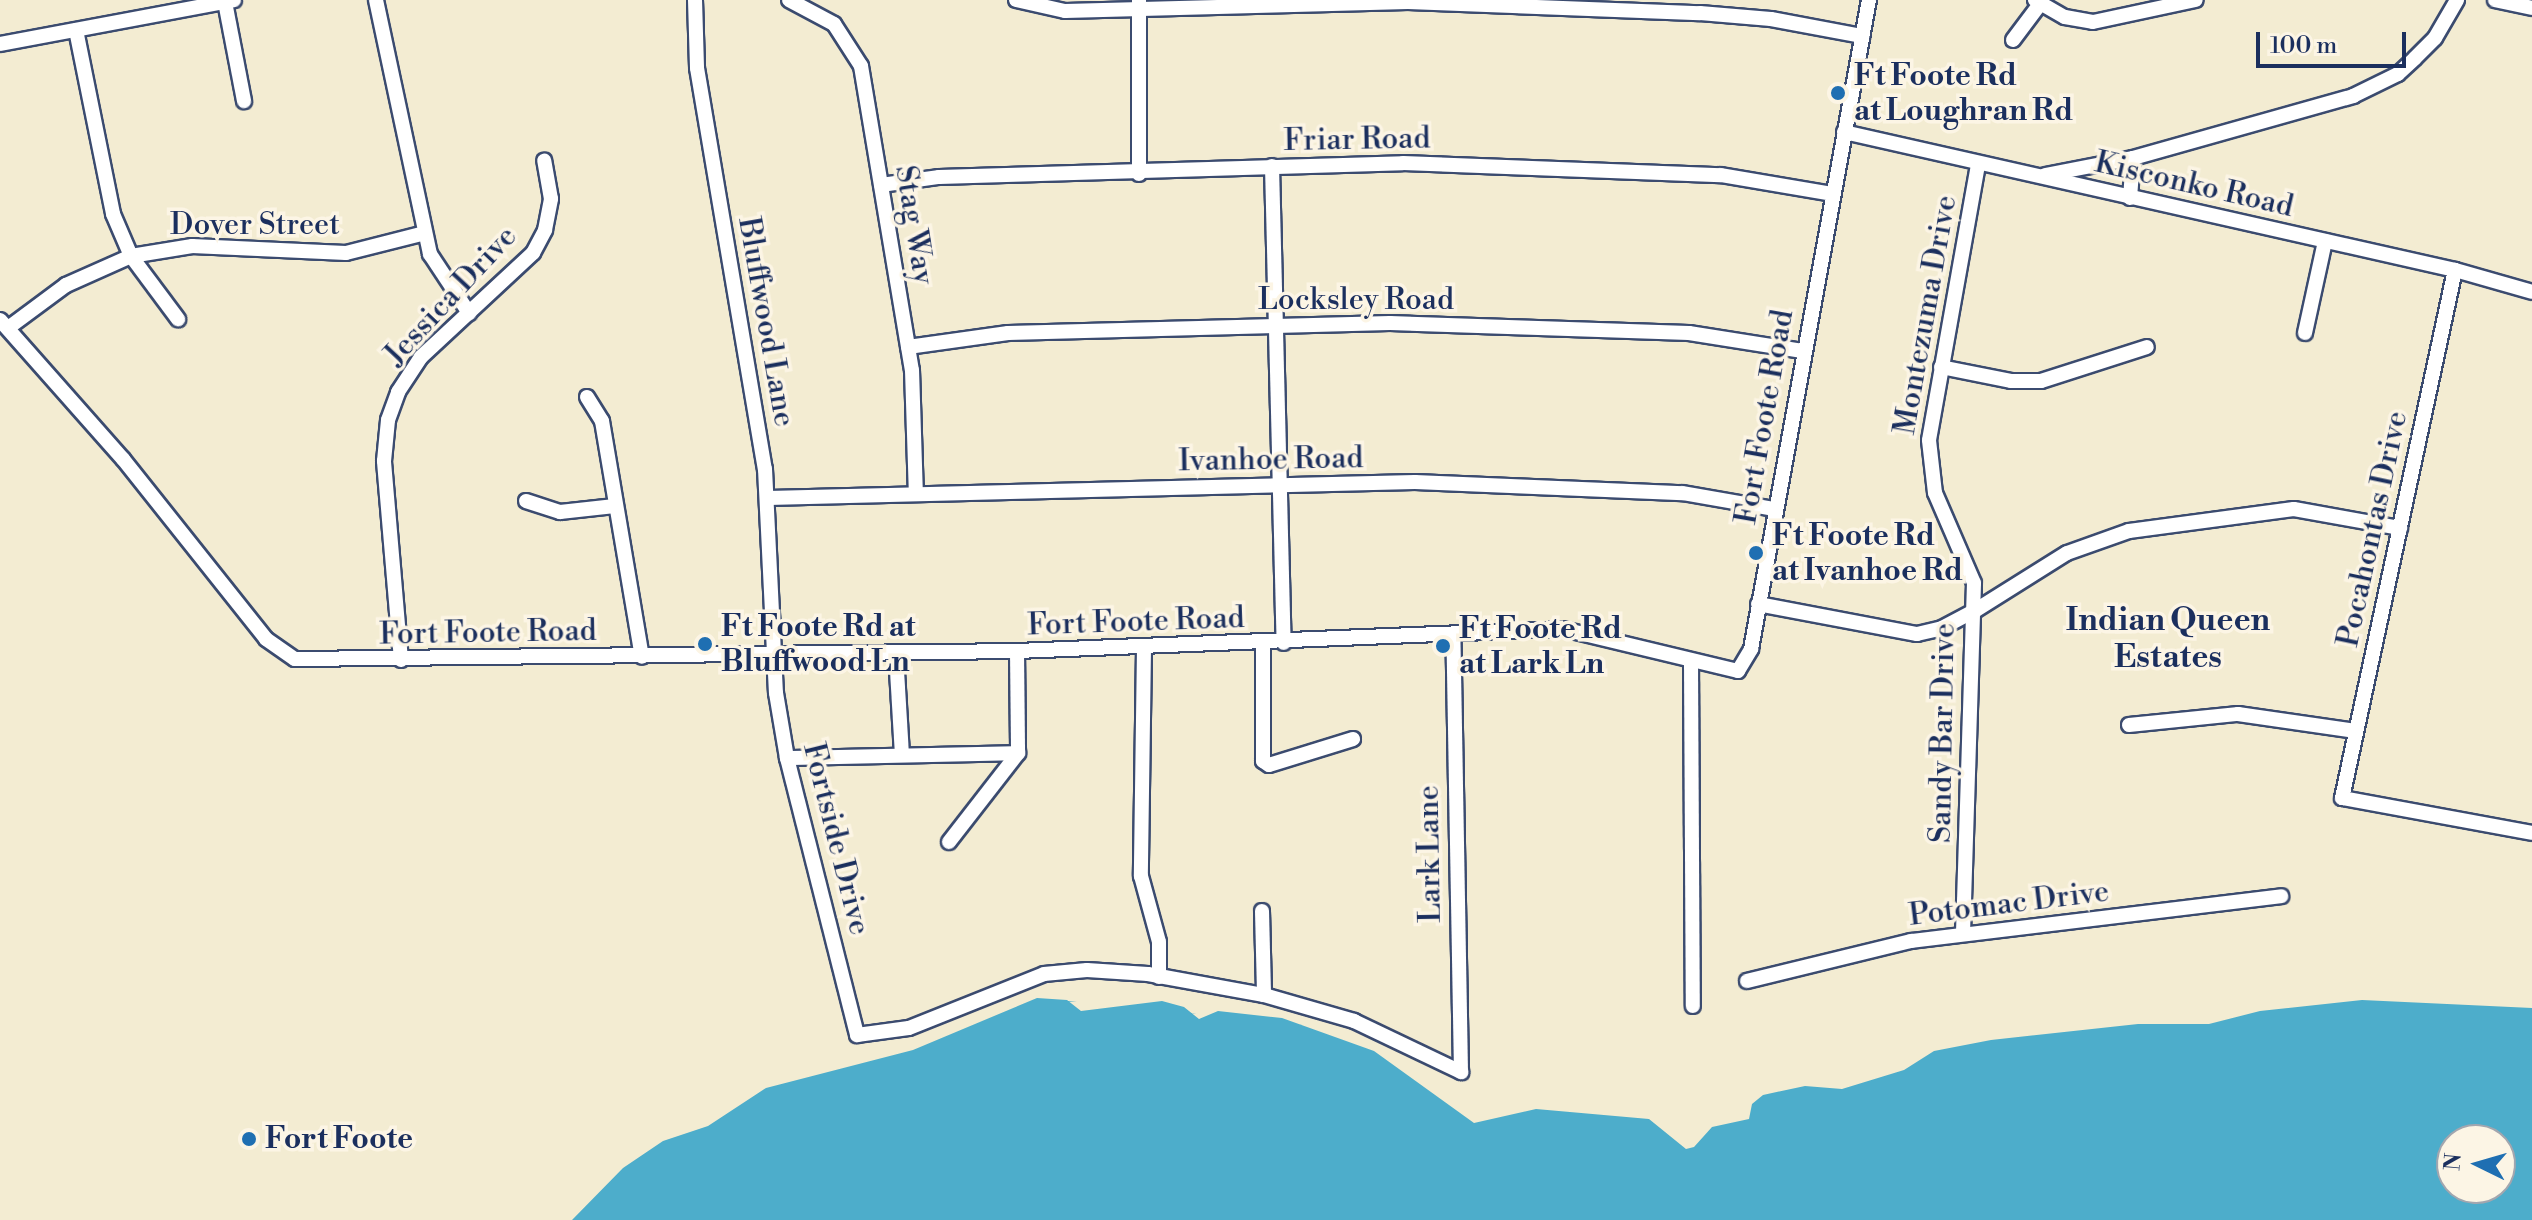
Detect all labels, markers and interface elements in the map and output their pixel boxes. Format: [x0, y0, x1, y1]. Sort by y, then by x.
scale bar [2260, 16, 2410, 66]
text: 100 m [2270, 31, 2337, 61]
place label: Ft Foote Rd at Loughran Rd [1854, 58, 2073, 128]
marker: Ft Foote Rd at Loughran Rd [1829, 84, 1847, 102]
street label: Friar Road [1283, 121, 1431, 159]
street label: Kisconko Road [2091, 145, 2297, 225]
street label: Stag Way [887, 163, 941, 287]
street label: Montezuma Drive [1887, 193, 1965, 437]
street label: Dover Street [170, 207, 340, 243]
street label: Bluffwood Lane [730, 215, 802, 429]
street label: Jessica Drive [377, 219, 525, 373]
street label: Locksley Road [1258, 282, 1454, 318]
street label: Fort Foote Road [1728, 307, 1802, 527]
street label: Pocahontas Drive [2330, 408, 2416, 650]
street label: Ivanhoe Road [1178, 440, 1364, 480]
place label: Ft Foote Rd at Ivanhoe Rd [1772, 518, 1963, 588]
marker: Ft Foote Rd at Ivanhoe Rd [1747, 544, 1765, 562]
street label: Fort Foote Road [1027, 600, 1245, 644]
district label: Indian Queen Estates [2066, 602, 2270, 677]
place label: Ft Foote Rd at Bluffwood Ln [721, 609, 916, 680]
place label: Ft Foote Rd at Lark Ln [1459, 611, 1622, 682]
street label: Fort Foote Road [379, 613, 597, 653]
street label: Sandy Bar Drive [1923, 623, 1963, 843]
marker: Ft Foote Rd at Bluffwood Ln [696, 635, 714, 653]
marker: Ft Foote Rd at Lark Ln [1434, 637, 1452, 655]
street label: Fortside Drive [795, 739, 877, 939]
street label: Lark Lane [1411, 785, 1449, 923]
street label: Potomac Drive [1907, 874, 2111, 934]
place label: Fort Foote [265, 1121, 413, 1157]
north arrow [2436, 1124, 2516, 1204]
marker: Fort Foote [240, 1130, 258, 1148]
text: N [2439, 1152, 2468, 1172]

